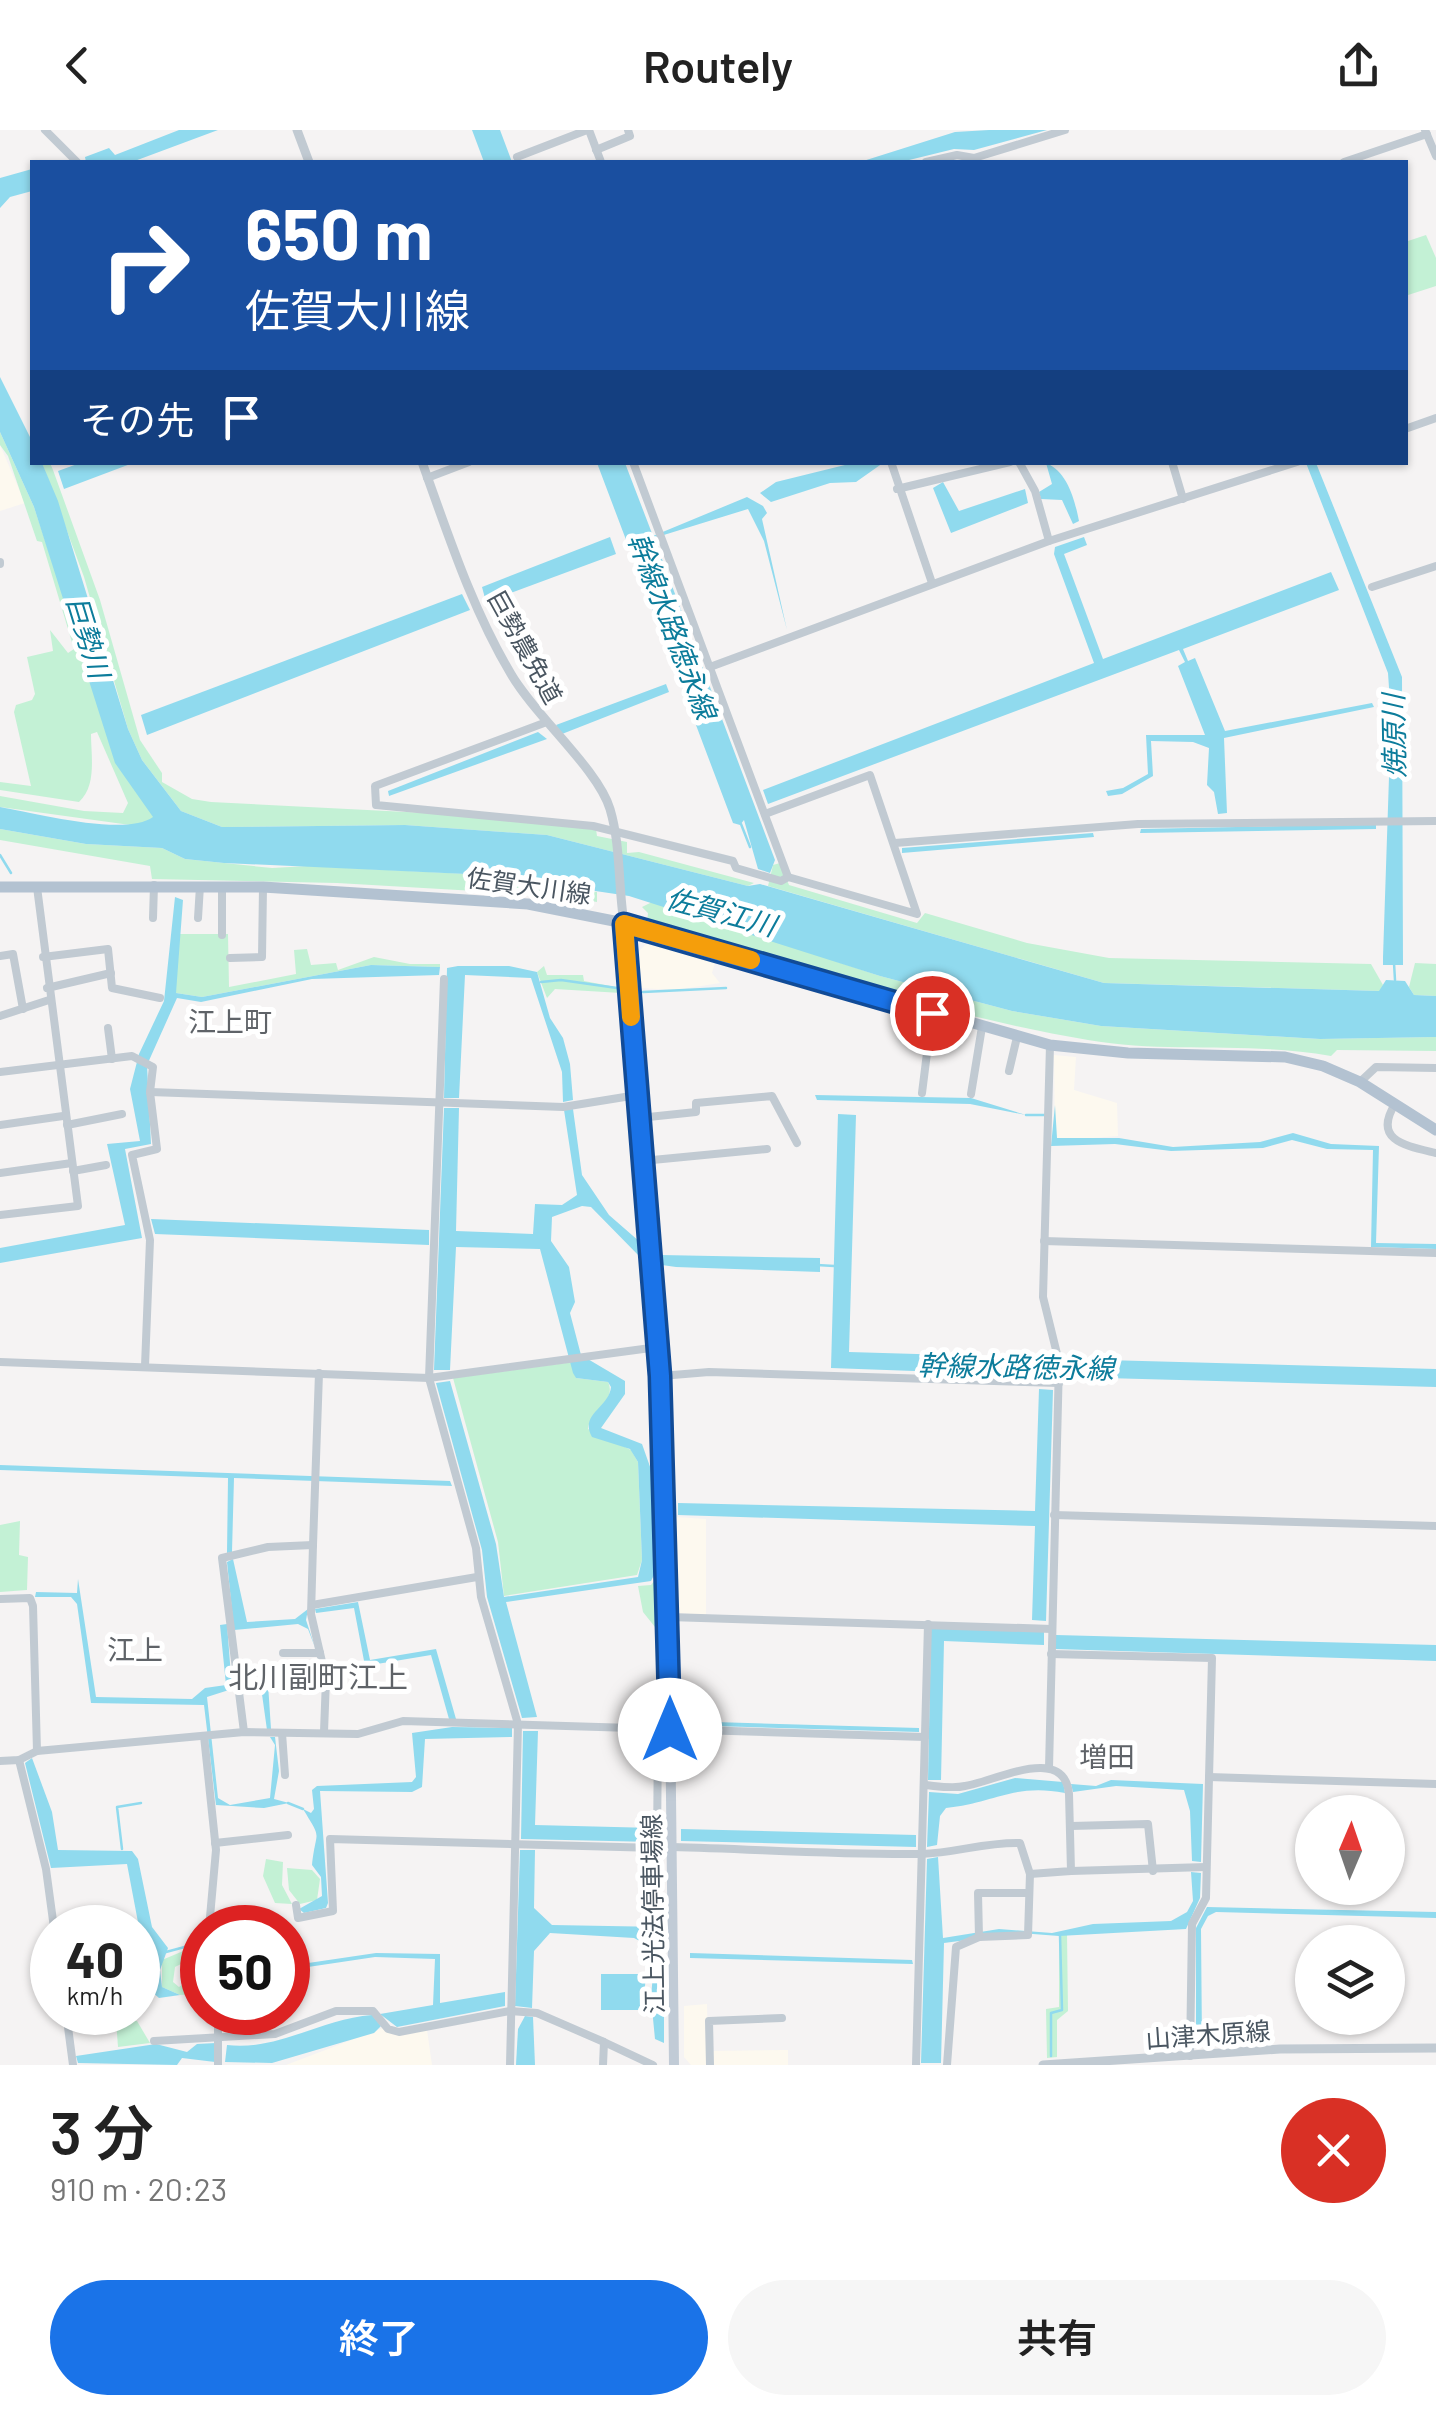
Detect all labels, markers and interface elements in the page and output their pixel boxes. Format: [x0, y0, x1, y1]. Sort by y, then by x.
icon: back [50, 38, 105, 93]
text: Routely [643, 38, 793, 92]
icon: share [1331, 38, 1386, 93]
text: 650 m [245, 190, 433, 274]
icon: right [80, 200, 210, 330]
text: 佐賀大川線 [245, 282, 470, 336]
icon: arrive [214, 390, 269, 445]
text: その先 [80, 396, 194, 442]
water label: 幹線水路徳永線 [622, 528, 725, 726]
street label: 巨勢農免道 [482, 585, 569, 708]
water label: 巨勢川 [60, 592, 118, 685]
water label: 焼原川 [1375, 691, 1411, 778]
street label: 佐賀大川線 [465, 861, 593, 909]
water label: 佐賀江川 [663, 880, 783, 943]
pin [890, 971, 975, 1056]
icon: arrive [905, 986, 960, 1041]
district label: 江上町 [188, 1004, 272, 1038]
water label: 幹線水路徳永線 [918, 1347, 1117, 1385]
district label: 江上 [107, 1632, 163, 1666]
district label: 北川副町江上 [228, 1658, 408, 1694]
position arrow [618, 1678, 722, 1782]
district label: 増田 [1079, 1739, 1135, 1773]
north arrow [1295, 1795, 1405, 1905]
map controls [1295, 1795, 1405, 2035]
street label: 江上光法停車場線 [635, 1814, 669, 2014]
speed limit sign: 50 [180, 1905, 310, 2035]
button: layers [1295, 1925, 1405, 2035]
text: 40 [66, 1928, 124, 1988]
text: km/h [67, 1980, 123, 2010]
street label: 山津木原線 [1145, 2015, 1271, 2053]
text: 3 分 [50, 2095, 154, 2167]
button: close [1281, 2098, 1386, 2203]
text: 910 m · 20:23 [50, 2169, 227, 2207]
button: 終了 [50, 2280, 708, 2395]
button: 共有 [728, 2280, 1386, 2395]

